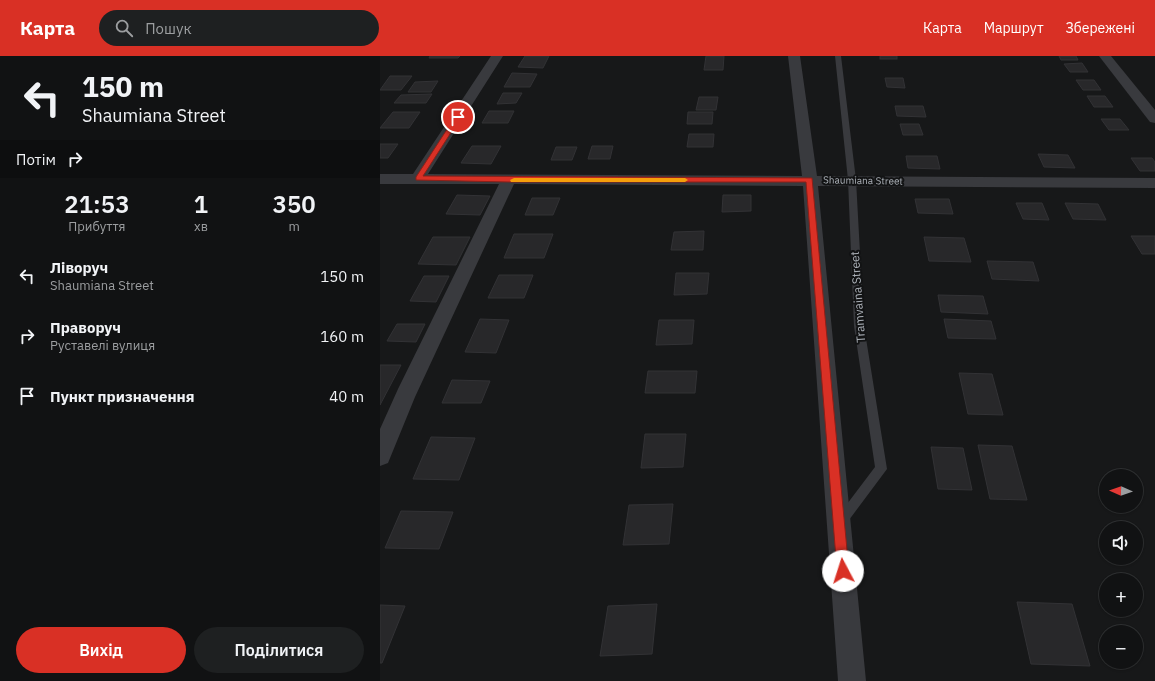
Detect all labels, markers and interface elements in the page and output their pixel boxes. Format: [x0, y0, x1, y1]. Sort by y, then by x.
search box [99, 10, 379, 46]
text: Карта [20, 16, 75, 40]
icon: search [113, 17, 135, 39]
text: Пошук [145, 19, 192, 38]
text: Карта [923, 19, 962, 37]
text: Маршрут [984, 19, 1044, 37]
text: Збережені [1066, 19, 1135, 37]
text: 150 m [82, 68, 164, 105]
icon: left [16, 72, 68, 124]
pin [441, 100, 475, 134]
text: Shaumiana Street [82, 104, 226, 127]
icon: arrive [447, 106, 469, 128]
icon: right [64, 148, 86, 170]
text: Потім [16, 150, 56, 169]
street label: Shaumiana Street [823, 173, 904, 188]
text: 21:53 [64, 188, 130, 220]
text: 1 [194, 188, 208, 220]
text: 350 [273, 188, 316, 220]
text: Прибуття [68, 218, 126, 235]
text: хв [194, 218, 208, 235]
text: m [288, 218, 300, 235]
street label: Tramvaina Street [847, 251, 868, 343]
text: Ліворуч [50, 258, 108, 277]
icon: left [16, 265, 38, 287]
text: 150 m [320, 267, 364, 286]
text: Shaumiana Street [50, 277, 154, 294]
text: Праворуч [50, 318, 121, 337]
icon: right [16, 325, 38, 347]
text: 160 m [320, 327, 364, 346]
text: Руставелі вулиця [50, 337, 155, 354]
icon: arrive [16, 385, 38, 407]
text: Пункт призначення [50, 387, 195, 406]
text: 40 m [329, 387, 364, 406]
north arrow [1099, 469, 1143, 513]
map controls [1099, 469, 1143, 669]
button: sound [1099, 521, 1143, 565]
position arrow [822, 550, 864, 592]
button: + [1099, 573, 1143, 617]
button: − [1099, 625, 1143, 669]
button: Вихід [16, 627, 186, 673]
button: Поділитися [194, 627, 364, 673]

